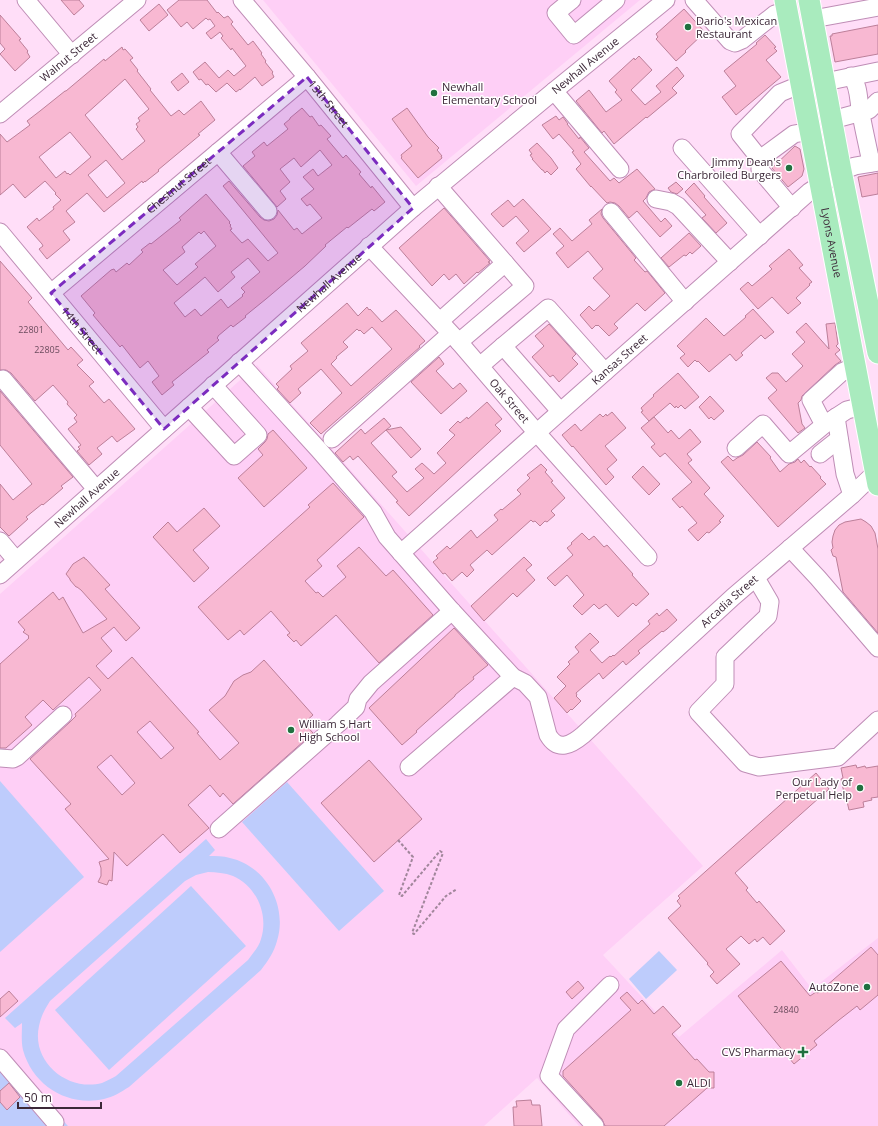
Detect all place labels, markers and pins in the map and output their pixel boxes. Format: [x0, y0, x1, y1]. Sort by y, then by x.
place label: Dario's Mexican Restaurant [696, 13, 777, 41]
marker: Dario's Mexican Restaurant [683, 22, 693, 32]
place label: Newhall Elementary School [442, 79, 537, 107]
marker: Newhall Elementary School [429, 88, 439, 98]
place label: Jimmy Dean's Charbroiled Burgers [677, 154, 781, 182]
marker: Jimmy Dean's Charbroiled Burgers [784, 163, 794, 173]
place label: William S Hart High School [299, 716, 371, 744]
marker: William S Hart High School [286, 725, 296, 735]
place label: Our Lady of Perpetual Help [776, 774, 853, 802]
marker: Our Lady of Perpetual Help [855, 783, 865, 793]
place label: AutoZone [809, 979, 859, 994]
marker: AutoZone [862, 982, 872, 992]
place label: CVS Pharmacy [722, 1044, 795, 1059]
marker: CVS Pharmacy [798, 1047, 808, 1057]
place label: ALDI [687, 1075, 711, 1090]
marker: ALDI [674, 1078, 684, 1088]

